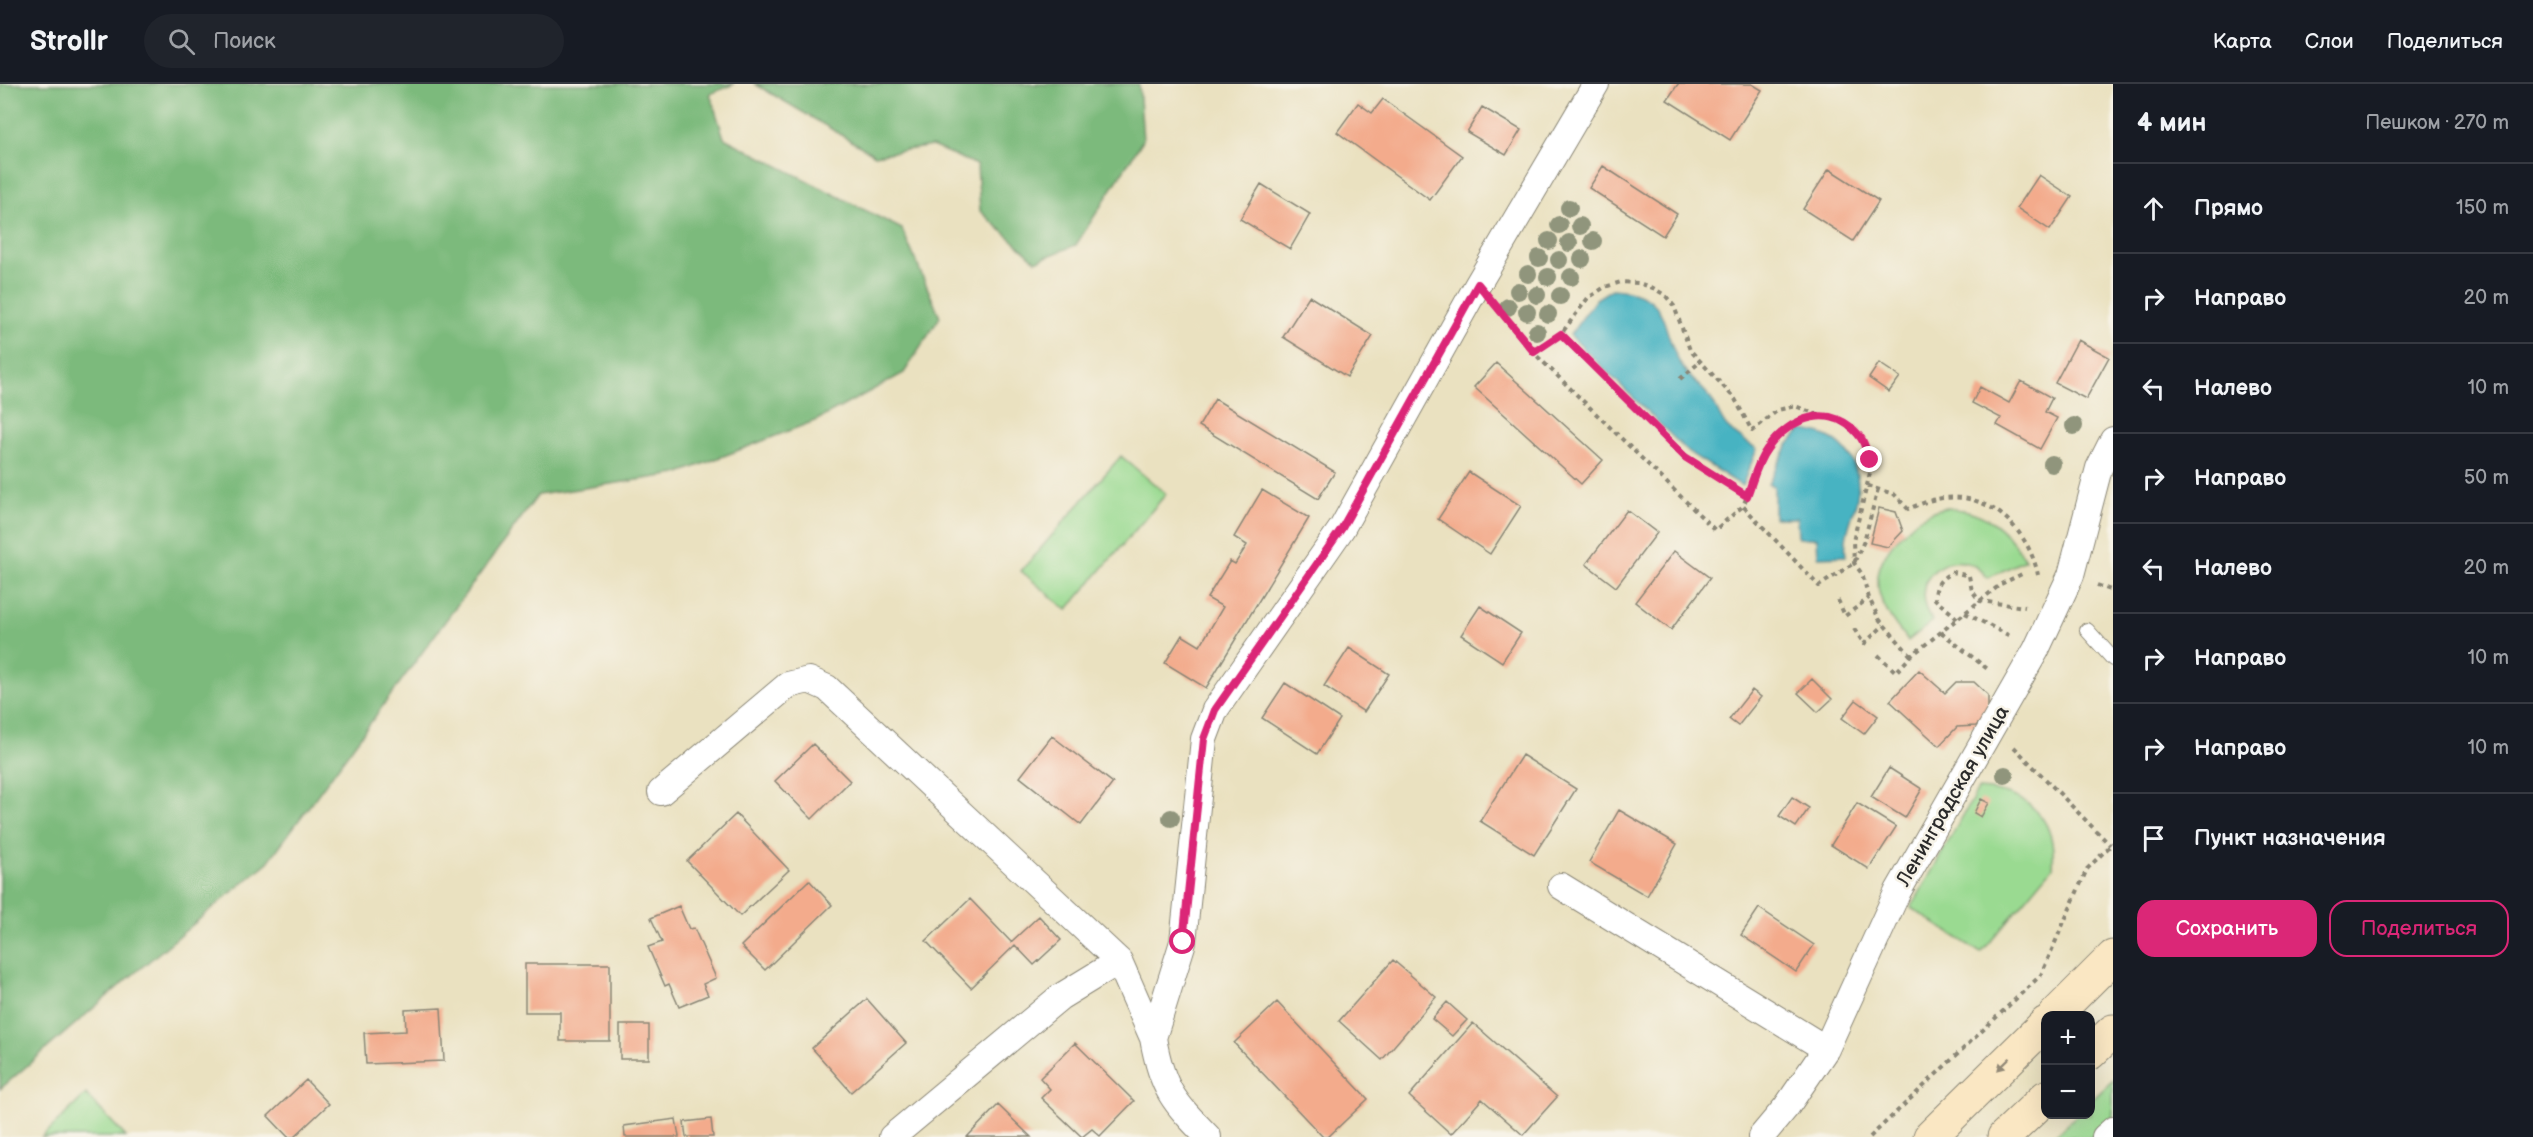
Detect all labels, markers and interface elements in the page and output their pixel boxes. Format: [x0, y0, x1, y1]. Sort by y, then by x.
search box [144, 14, 564, 68]
text: Strollr [30, 25, 108, 58]
icon: search [165, 25, 198, 58]
text: Поиск [213, 28, 276, 55]
text: Карта [2213, 29, 2272, 54]
text: Слои [2305, 29, 2354, 54]
text: Поделиться [2387, 29, 2503, 54]
text: 4 мин [2137, 108, 2206, 139]
text: Пешком · 270 m [2365, 111, 2509, 135]
icon: ahead [2137, 192, 2170, 225]
text: Прямо [2194, 195, 2263, 222]
text: 150 m [2456, 196, 2509, 220]
icon: right [2137, 282, 2170, 315]
text: Направо [2194, 285, 2286, 312]
text: 20 m [2464, 286, 2509, 310]
icon: left [2137, 372, 2170, 405]
text: Налево [2194, 375, 2272, 402]
text: 10 m [2468, 376, 2509, 400]
route end [1856, 446, 1882, 472]
icon: right [2137, 462, 2170, 495]
text: Направо [2194, 465, 2286, 492]
text: 50 m [2464, 466, 2509, 490]
icon: left [2137, 552, 2170, 585]
text: Налево [2194, 555, 2272, 582]
text: 20 m [2464, 556, 2509, 580]
icon: right [2137, 642, 2170, 675]
text: Направо [2194, 645, 2286, 672]
text: 10 m [2468, 646, 2509, 670]
street label: Ленинградская улица [1891, 701, 2015, 891]
icon: right [2137, 732, 2170, 765]
text: Направо [2194, 735, 2286, 762]
text: 10 m [2468, 736, 2509, 760]
icon: arrive [2137, 822, 2170, 855]
text: Пункт назначения [2194, 825, 2386, 852]
button: Сохранить [2137, 900, 2317, 957]
button: Поделиться [2329, 900, 2509, 957]
route start [1169, 928, 1195, 954]
map controls [2041, 1011, 2095, 1119]
button: + [2041, 1011, 2095, 1065]
one-way arrow [1997, 1057, 2011, 1071]
button: − [2041, 1065, 2095, 1119]

